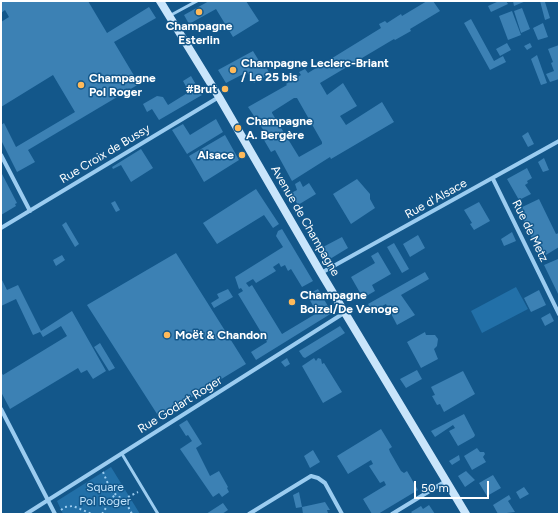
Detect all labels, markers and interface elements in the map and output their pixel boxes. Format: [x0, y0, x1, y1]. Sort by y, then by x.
marker: Champagne Esterlin [194, 7, 204, 17]
place label: Champagne Esterlin [166, 19, 232, 47]
place label: Champagne Leclerc-Briant / Le 25 bis [241, 56, 389, 84]
marker: Champagne Leclerc-Briant / Le 25 bis [228, 65, 238, 75]
place label: Champagne Pol Roger [89, 71, 156, 99]
marker: Champagne Pol Roger [76, 80, 86, 90]
place label: #Brut [186, 82, 217, 96]
marker: #Brut [220, 84, 230, 94]
place label: Champagne A. Bergère [246, 114, 313, 142]
street label: Rue Croix de Bussy [57, 121, 153, 187]
marker: Champagne A. Bergère [233, 123, 243, 133]
place label: Alsace [197, 148, 234, 162]
marker: Alsace [237, 150, 247, 160]
street label: Avenue de Champagne [267, 163, 343, 279]
street label: Rue d'Alsace [402, 176, 470, 222]
street label: Rue de Metz [509, 198, 551, 264]
place label: Champagne Boizel/De Venoge [300, 288, 398, 316]
marker: Champagne Boizel/De Venoge [287, 297, 297, 307]
place label: Moёt & Chandon [175, 328, 267, 342]
marker: Moёt & Chandon [162, 330, 172, 340]
street label: Rue Godart Roger [135, 373, 225, 437]
scale bar [416, 473, 491, 499]
park label: Square Pol Roger [79, 480, 131, 508]
text: 50 m [421, 481, 449, 495]

